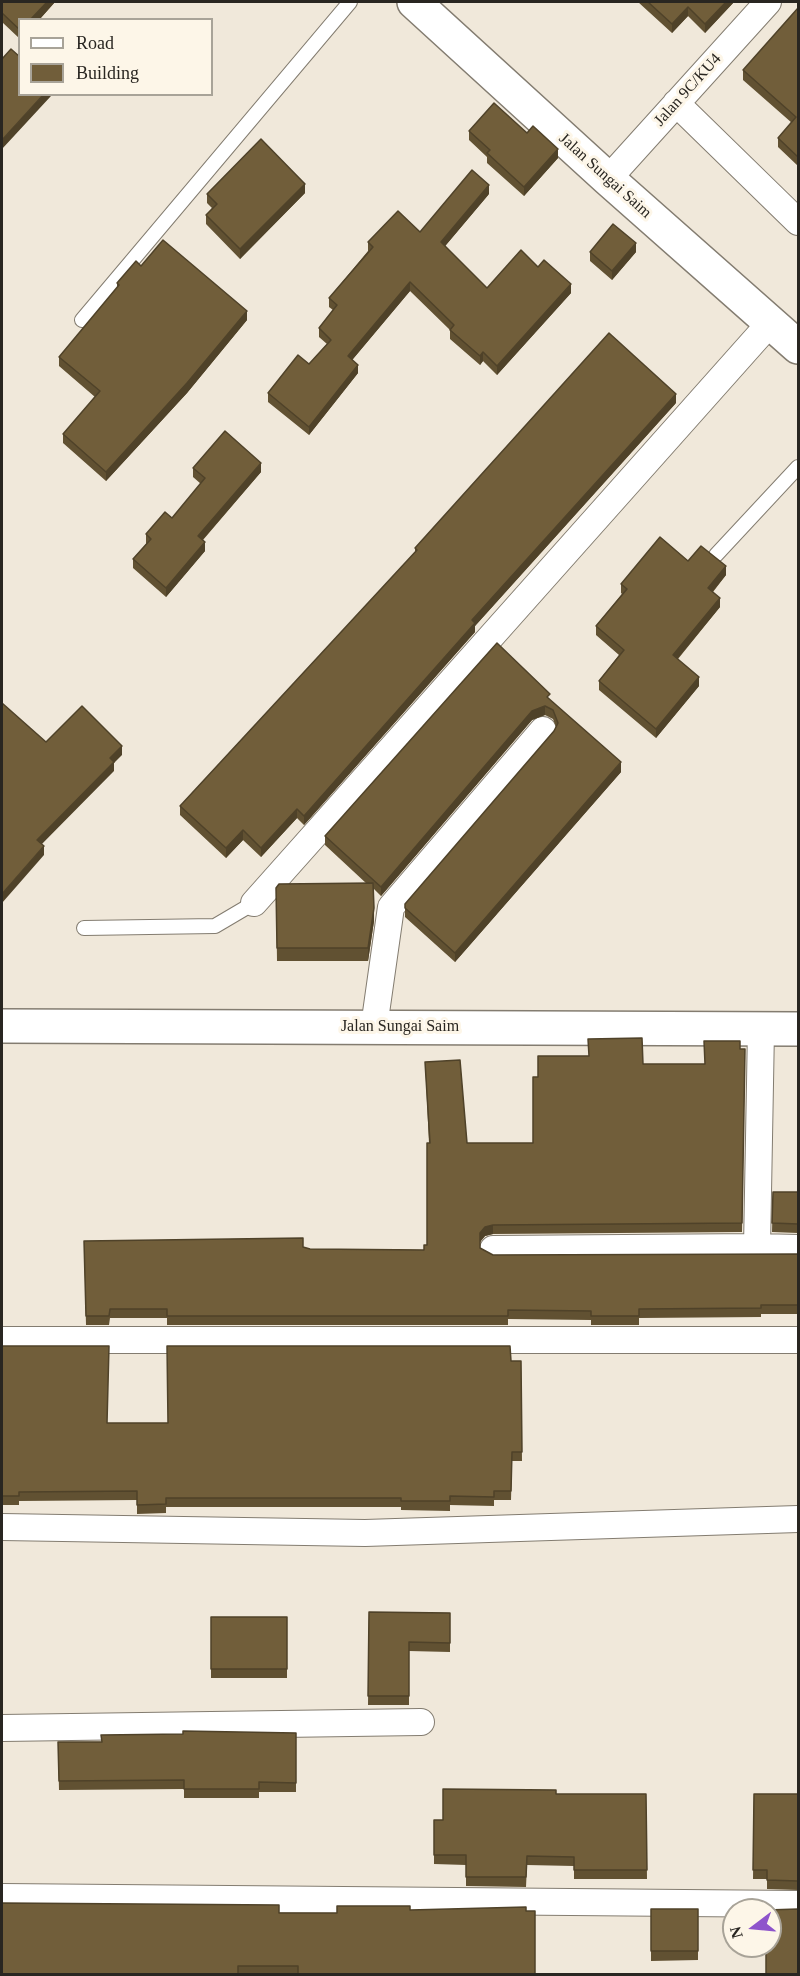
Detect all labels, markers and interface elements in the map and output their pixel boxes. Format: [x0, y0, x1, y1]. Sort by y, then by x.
legend [18, 18, 213, 96]
text: Road [76, 33, 114, 53]
street label: Jalan 9C/KU4 [650, 50, 726, 130]
text: Building [76, 63, 139, 83]
street label: Jalan Sungai Saim [555, 129, 655, 223]
street label: Jalan Sungai Saim [341, 1017, 459, 1037]
north arrow [722, 1898, 782, 1958]
text: N [726, 1925, 746, 1940]

